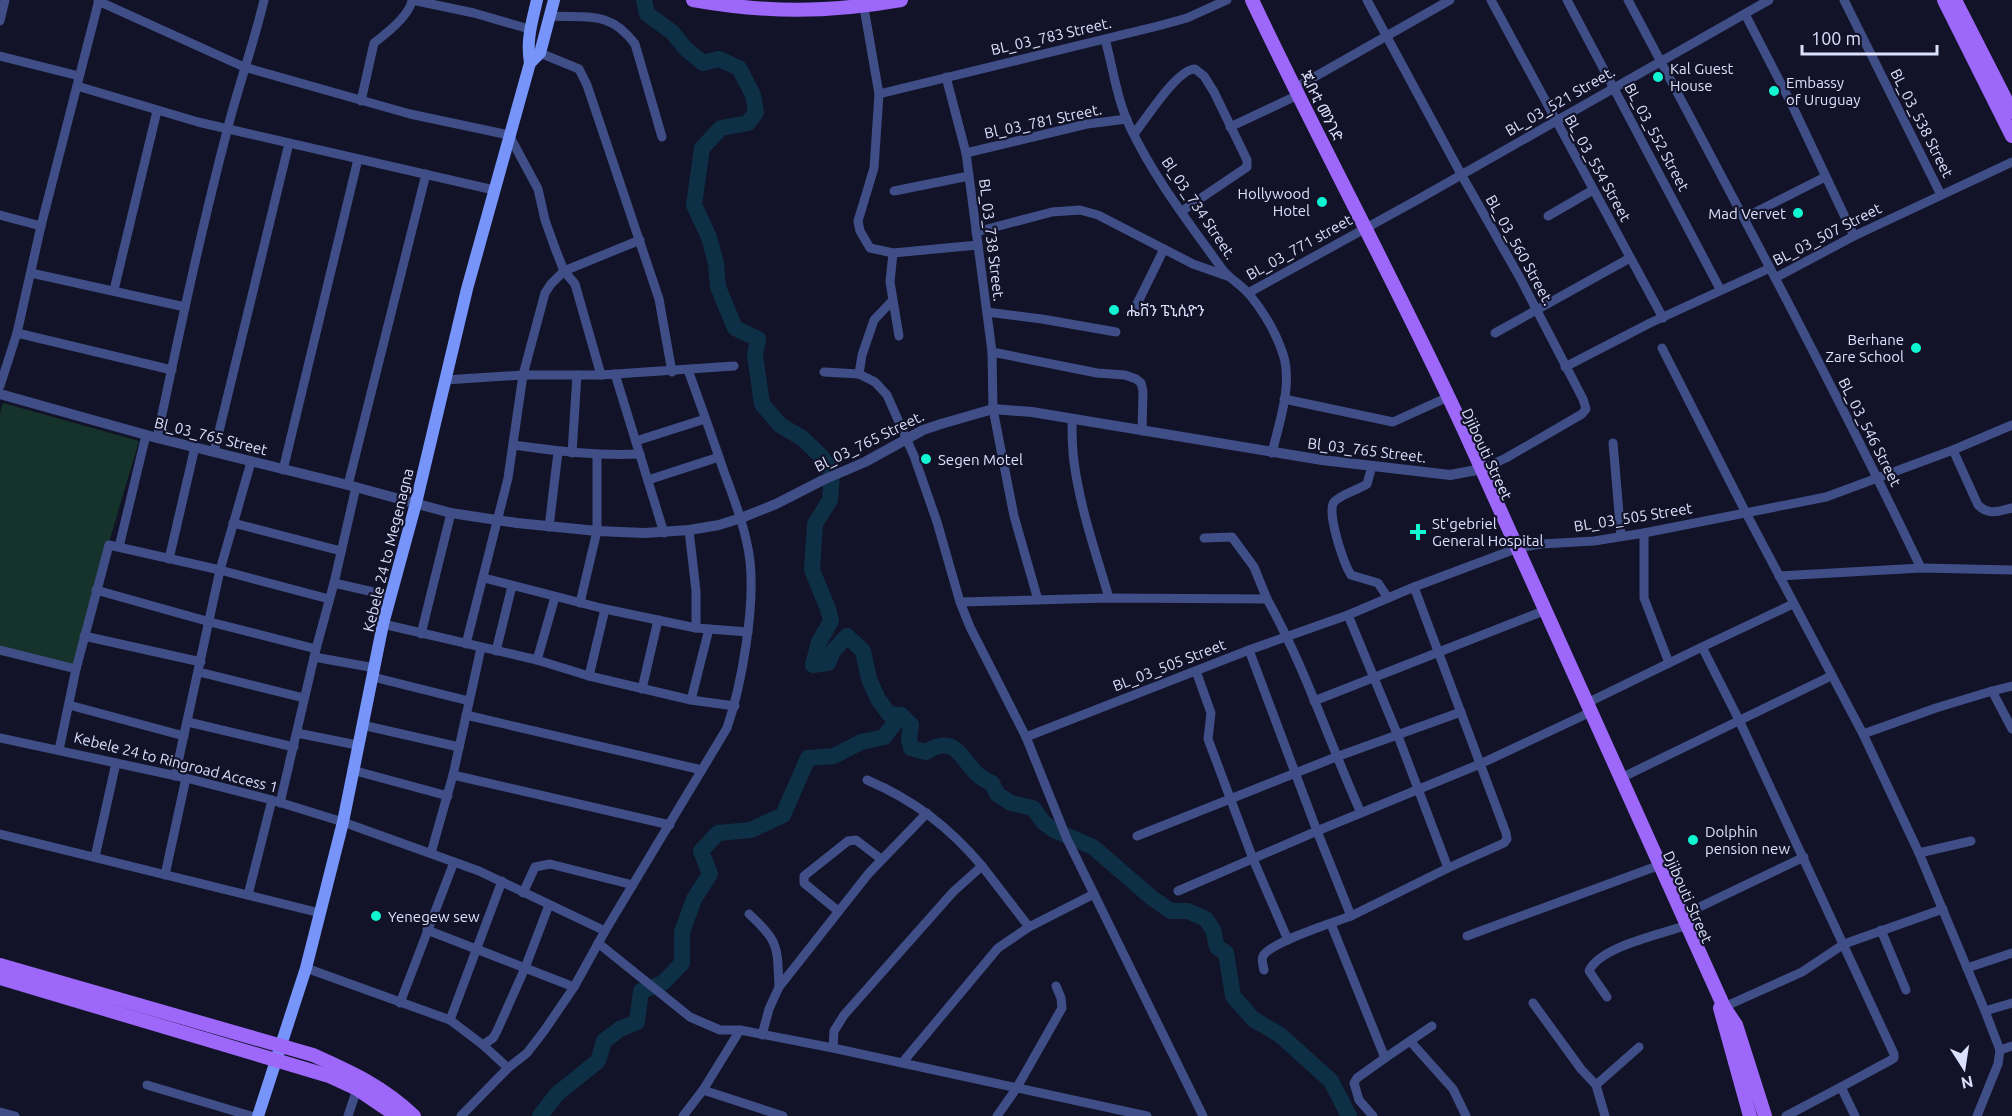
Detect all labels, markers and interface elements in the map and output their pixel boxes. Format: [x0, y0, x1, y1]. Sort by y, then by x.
street label: BL_03_783 Street. [989, 14, 1113, 58]
scale bar [1802, 18, 1937, 56]
text: 100 m [1811, 28, 1861, 48]
place label: Kal Guest House [1670, 60, 1733, 94]
street label: BL_03_521 Street. [1502, 63, 1618, 139]
street label: BL_03_538 Street [1887, 66, 1957, 180]
street label: ጂቡቲ መንገድ [1297, 68, 1347, 144]
marker: Kal Guest House [1651, 70, 1665, 84]
place label: Embassy of Uruguay [1786, 74, 1861, 108]
street label: BL_03_552 Street [1621, 80, 1693, 194]
marker: Embassy of Uruguay [1767, 84, 1781, 98]
street label: Bl_03_781 Street. [983, 100, 1103, 142]
street label: BL_03_554 Street [1562, 112, 1634, 224]
street label: Bl_03_734 Street. [1158, 154, 1240, 262]
street label: BL_03_738 Street. [976, 178, 1008, 302]
place label: Hollywood Hotel [1238, 185, 1310, 219]
street label: BL_03_560 Street. [1483, 192, 1557, 308]
marker: Hollywood Hotel [1315, 195, 1329, 209]
street label: BL_03_507 Street [1770, 199, 1884, 269]
place label: Mad Vervet [1708, 205, 1786, 222]
marker: Mad Vervet [1791, 206, 1805, 220]
street label: BL_03_771 street [1243, 211, 1355, 283]
place label: ሔቨን ፔኒሲዮን [1126, 302, 1205, 319]
marker: ሔቨን ፔኒሲዮን [1107, 303, 1121, 317]
place label: Berhane Zare School [1826, 331, 1904, 365]
marker: Berhane Zare School [1909, 341, 1923, 355]
street label: BL_03_546 Street [1835, 375, 1905, 489]
street label: Djibouti Street [1458, 406, 1516, 502]
street label: Bl_03_765 Street. [811, 407, 927, 475]
street label: Bl_03_765 Street [153, 414, 269, 458]
street label: Bl_03_765 Street. [1307, 434, 1427, 466]
place label: Segen Motel [938, 451, 1023, 468]
marker: Segen Motel [919, 452, 933, 466]
street label: Kebele 24 to Megenagna [359, 467, 417, 633]
street label: BL_03_505 Street [1573, 499, 1693, 535]
place label: St'gebriel General Hospital [1432, 515, 1544, 549]
marker: St'gebriel General Hospital [1409, 523, 1427, 541]
street label: BL_03_505 Street [1110, 636, 1228, 694]
street label: Kebele 24 to Ringroad Access 1 [72, 728, 280, 796]
place label: Dolphin pension new [1705, 823, 1790, 857]
marker: Dolphin pension new [1686, 833, 1700, 847]
street label: Djibouti Street [1660, 848, 1716, 946]
place label: Yenegew sew [388, 908, 480, 925]
marker: Yenegew sew [369, 909, 383, 923]
north arrow [1934, 1038, 1994, 1098]
text: N [1959, 1073, 1975, 1093]

